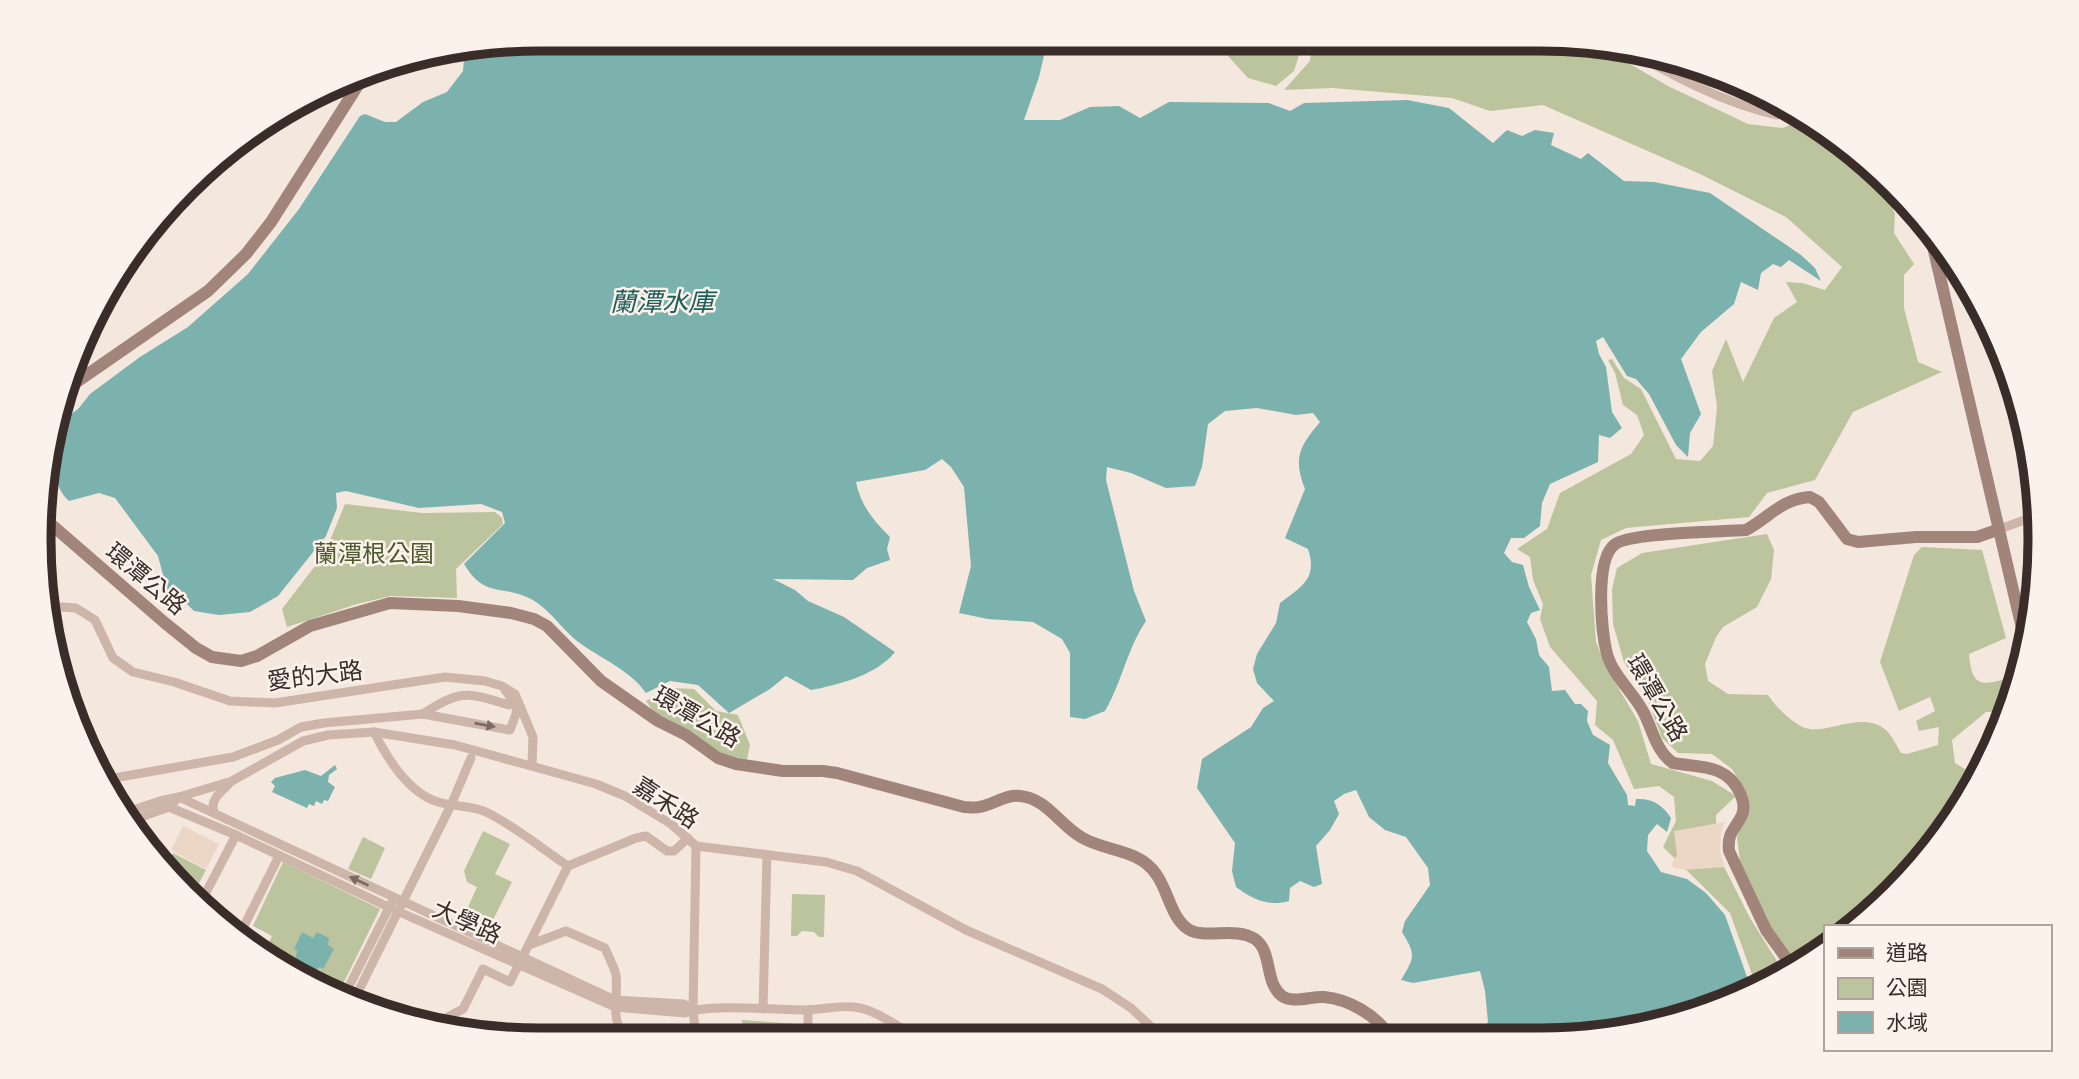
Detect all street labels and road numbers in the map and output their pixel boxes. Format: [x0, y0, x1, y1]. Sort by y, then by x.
street label: 環潭公路 [101, 538, 191, 620]
street label: 環潭公路 [1622, 650, 1692, 746]
street label: 愛的大路 [266, 657, 364, 695]
street label: 環潭公路 [649, 682, 745, 752]
street label: 嘉禾路 [629, 772, 703, 834]
street label: 大學路 [429, 895, 505, 949]

